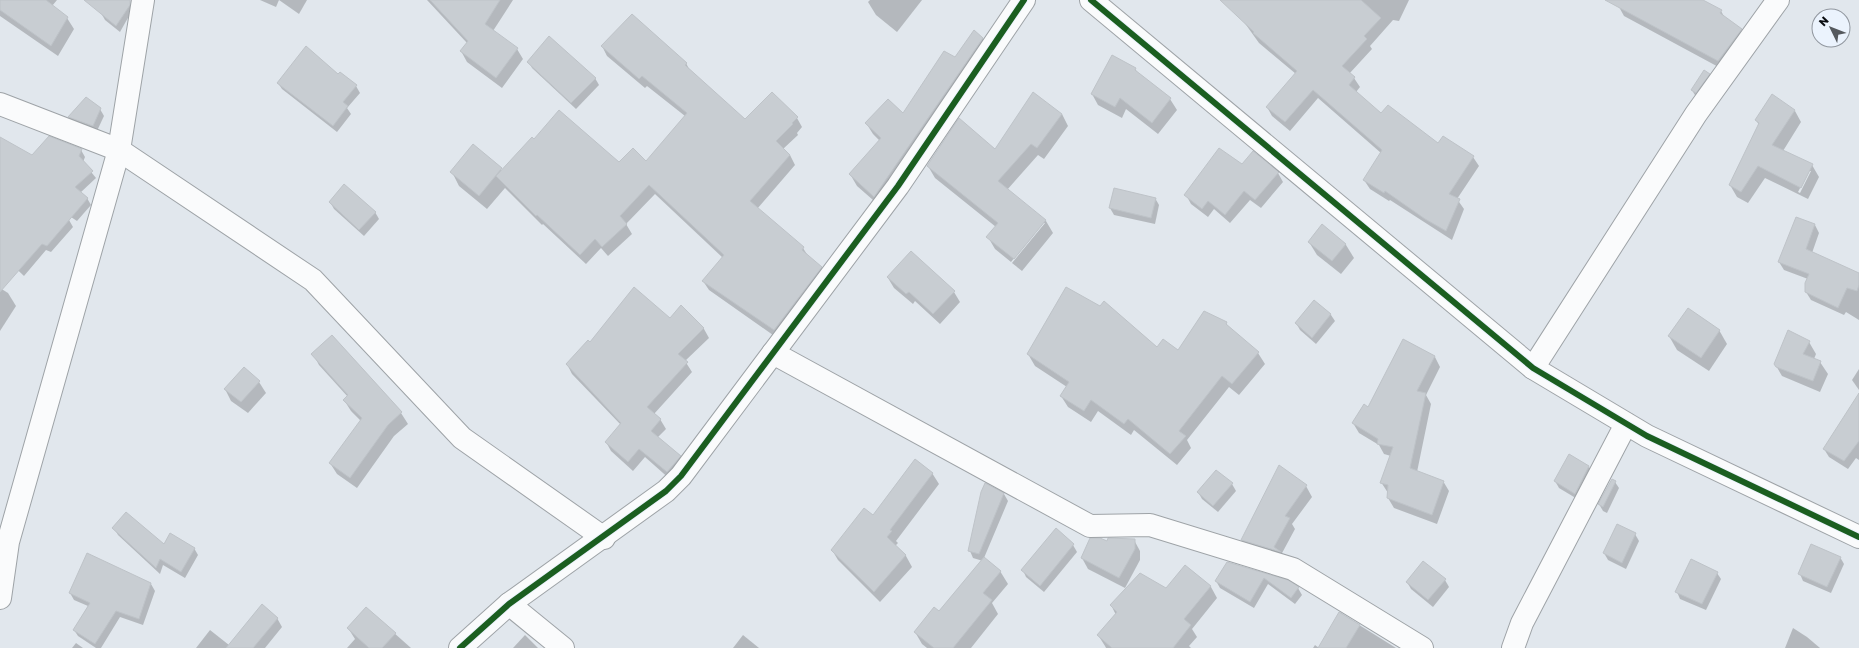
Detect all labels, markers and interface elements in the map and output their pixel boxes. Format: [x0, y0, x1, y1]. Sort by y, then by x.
north arrow [1811, 8, 1851, 48]
text: N [1816, 13, 1831, 28]

